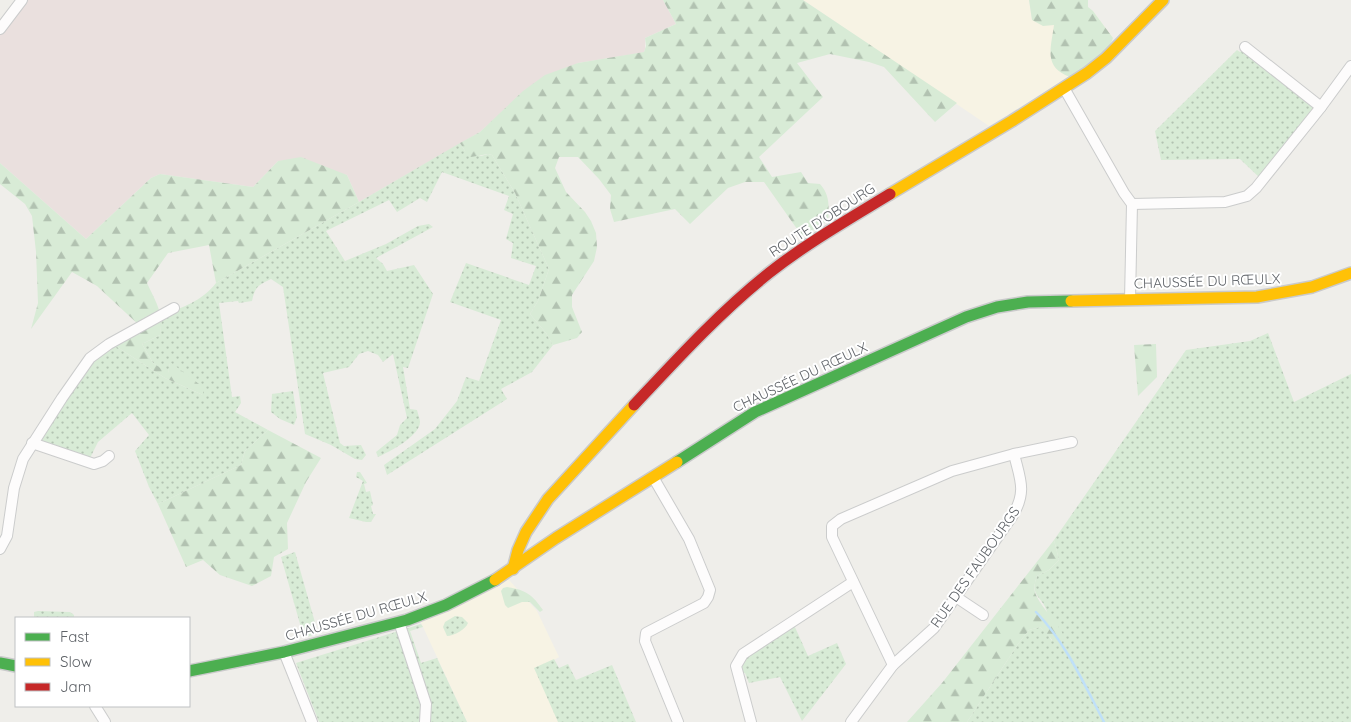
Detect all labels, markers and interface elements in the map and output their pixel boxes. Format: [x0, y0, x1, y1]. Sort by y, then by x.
street label: ROUTE D'OBOURG [766, 179, 878, 261]
street label: CHAUSSÉE DU RŒULX [1133, 269, 1281, 293]
street label: CHAUSSÉE DU RŒULX [730, 338, 871, 416]
street label: RUE DES FAUBOURGS [926, 503, 1024, 631]
street label: CHAUSSÉE DU RŒULX [283, 587, 429, 645]
legend [15, 617, 190, 707]
text: Fast [60, 627, 89, 646]
text: Slow [60, 652, 92, 671]
text: Jam [60, 677, 91, 696]

